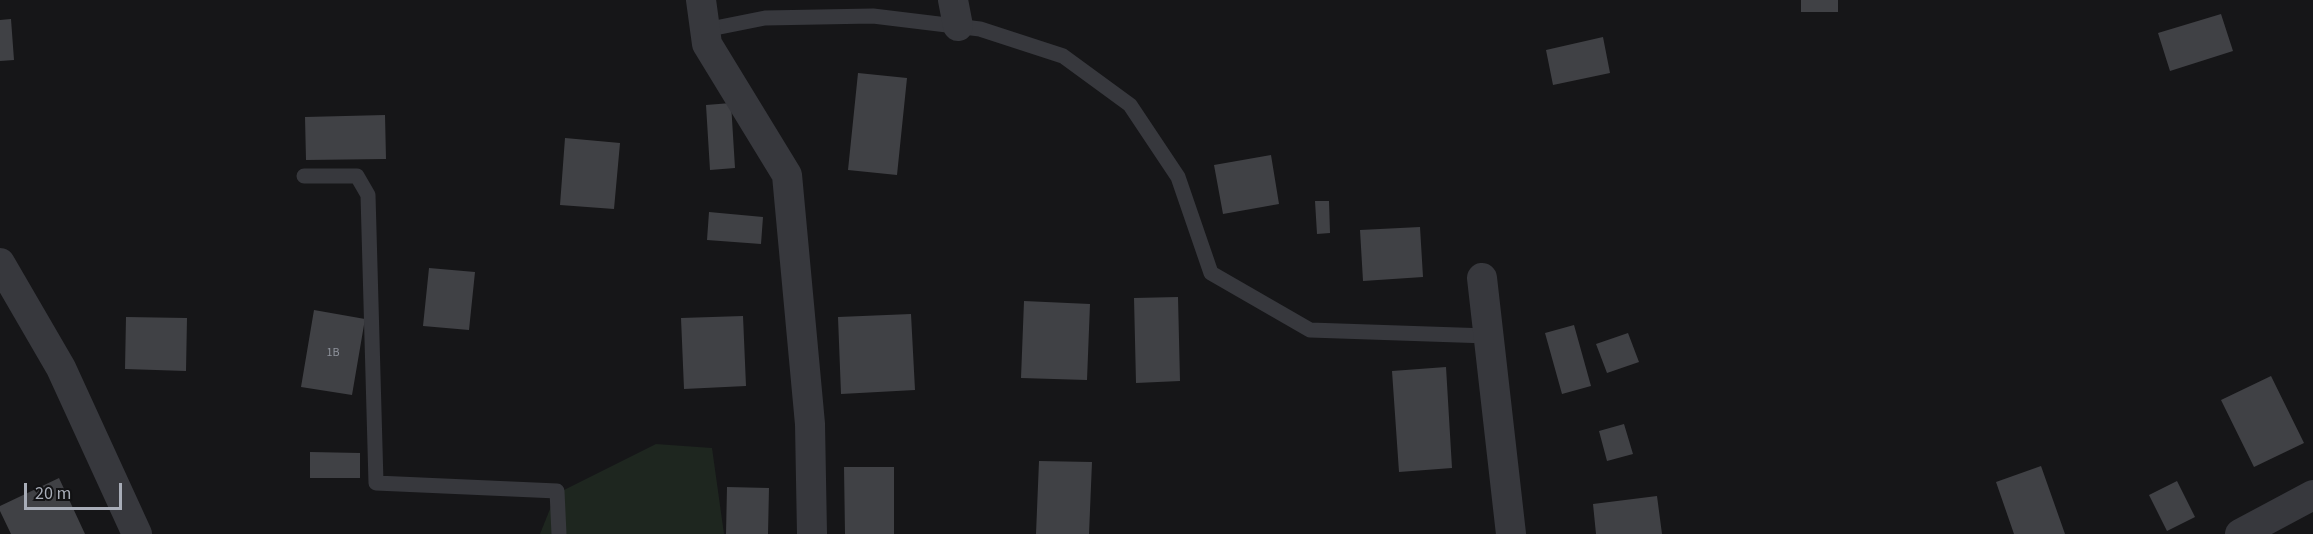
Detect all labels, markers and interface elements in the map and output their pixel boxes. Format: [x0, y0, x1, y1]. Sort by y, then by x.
house number: 1В [326, 346, 340, 360]
scale bar [27, 471, 124, 509]
text: 20 m [35, 481, 71, 506]

